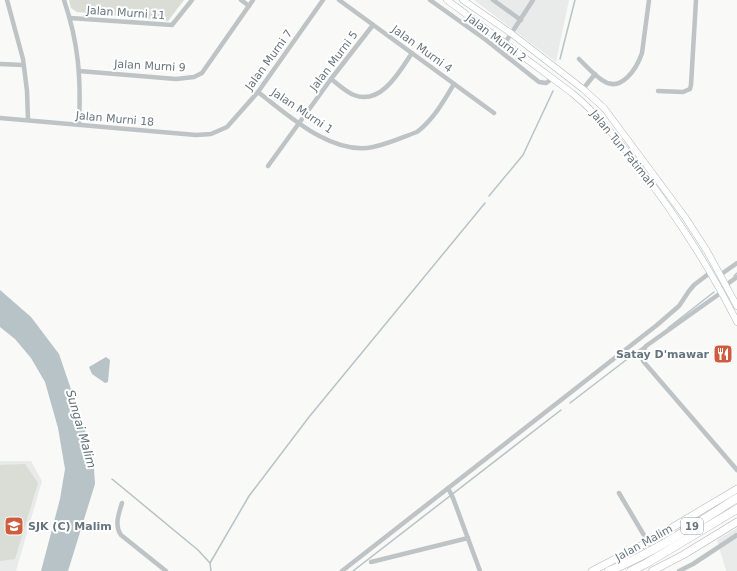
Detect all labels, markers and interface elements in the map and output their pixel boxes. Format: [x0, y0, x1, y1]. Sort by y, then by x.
street label: Jalan Murni 11 [85, 4, 166, 22]
street label: Jalan Murni 2 [463, 11, 528, 65]
street label: Jalan Murni 4 [388, 22, 455, 75]
street label: Jalan Murni 7 [242, 27, 295, 94]
street label: Jalan Murni 5 [307, 29, 361, 94]
street label: Jalan Murni 9 [113, 58, 186, 74]
street label: Jalan Murni 1 [268, 85, 335, 136]
street label: Jalan Tun Fatimah [587, 107, 658, 191]
street label: Jalan Murni 18 [74, 109, 155, 129]
restaurant icon: Satay D'mawar [712, 343, 734, 365]
place label: Satay D'mawar [616, 348, 710, 361]
water label: Sungai Malim [63, 388, 99, 470]
school or university icon: SJK (C) Malim [3, 515, 25, 537]
road number: 19 [681, 518, 703, 534]
place label: SJK (C) Malim [28, 520, 112, 533]
street label: Jalan Malim [612, 522, 675, 565]

